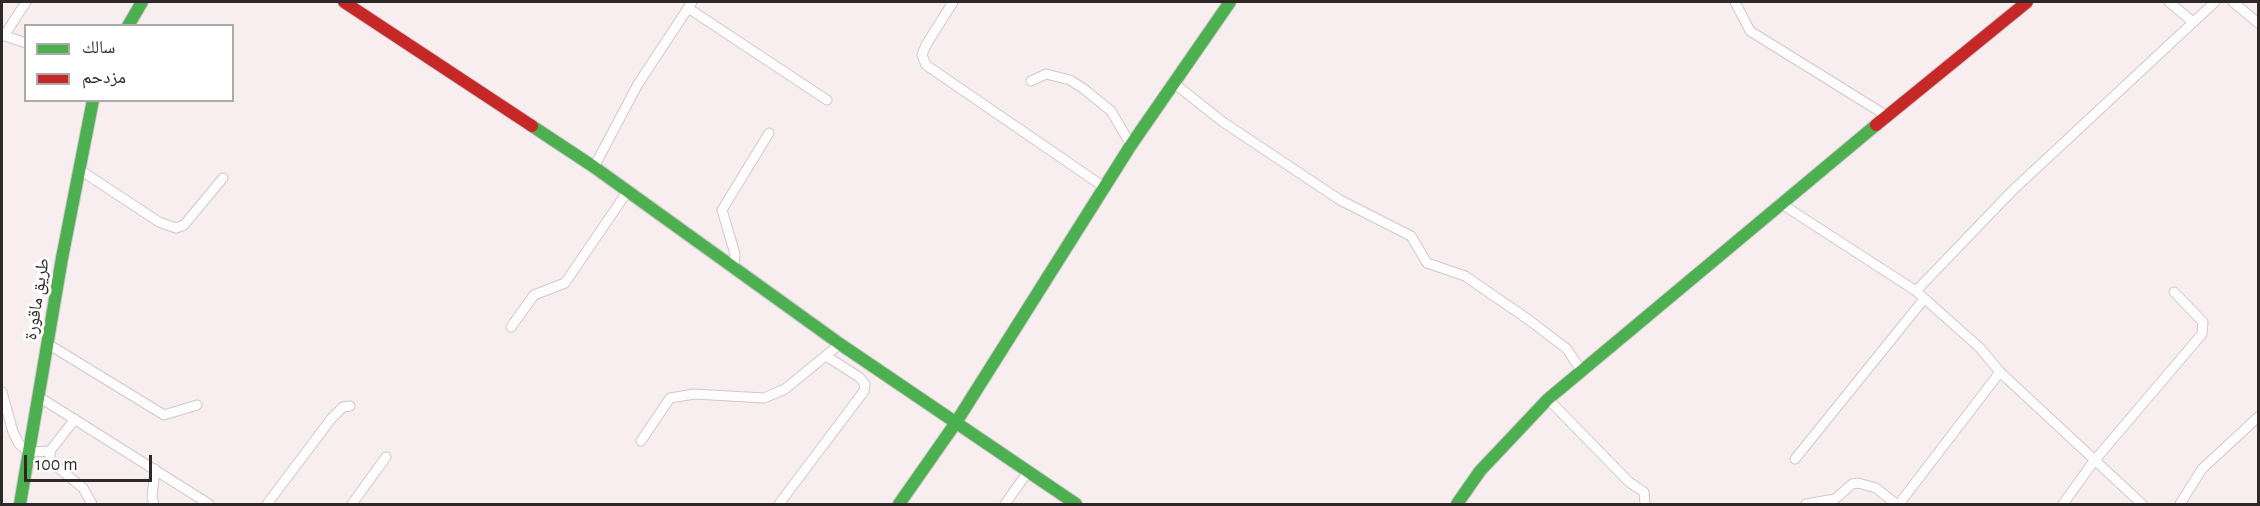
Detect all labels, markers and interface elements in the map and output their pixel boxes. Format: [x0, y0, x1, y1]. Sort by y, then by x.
legend [24, 24, 234, 102]
text: سالك [82, 39, 115, 57]
text: مزدحم [82, 69, 126, 87]
street label: طريق ماقورة [20, 256, 54, 342]
scale bar [27, 443, 154, 481]
text: 100 m [35, 456, 78, 474]

